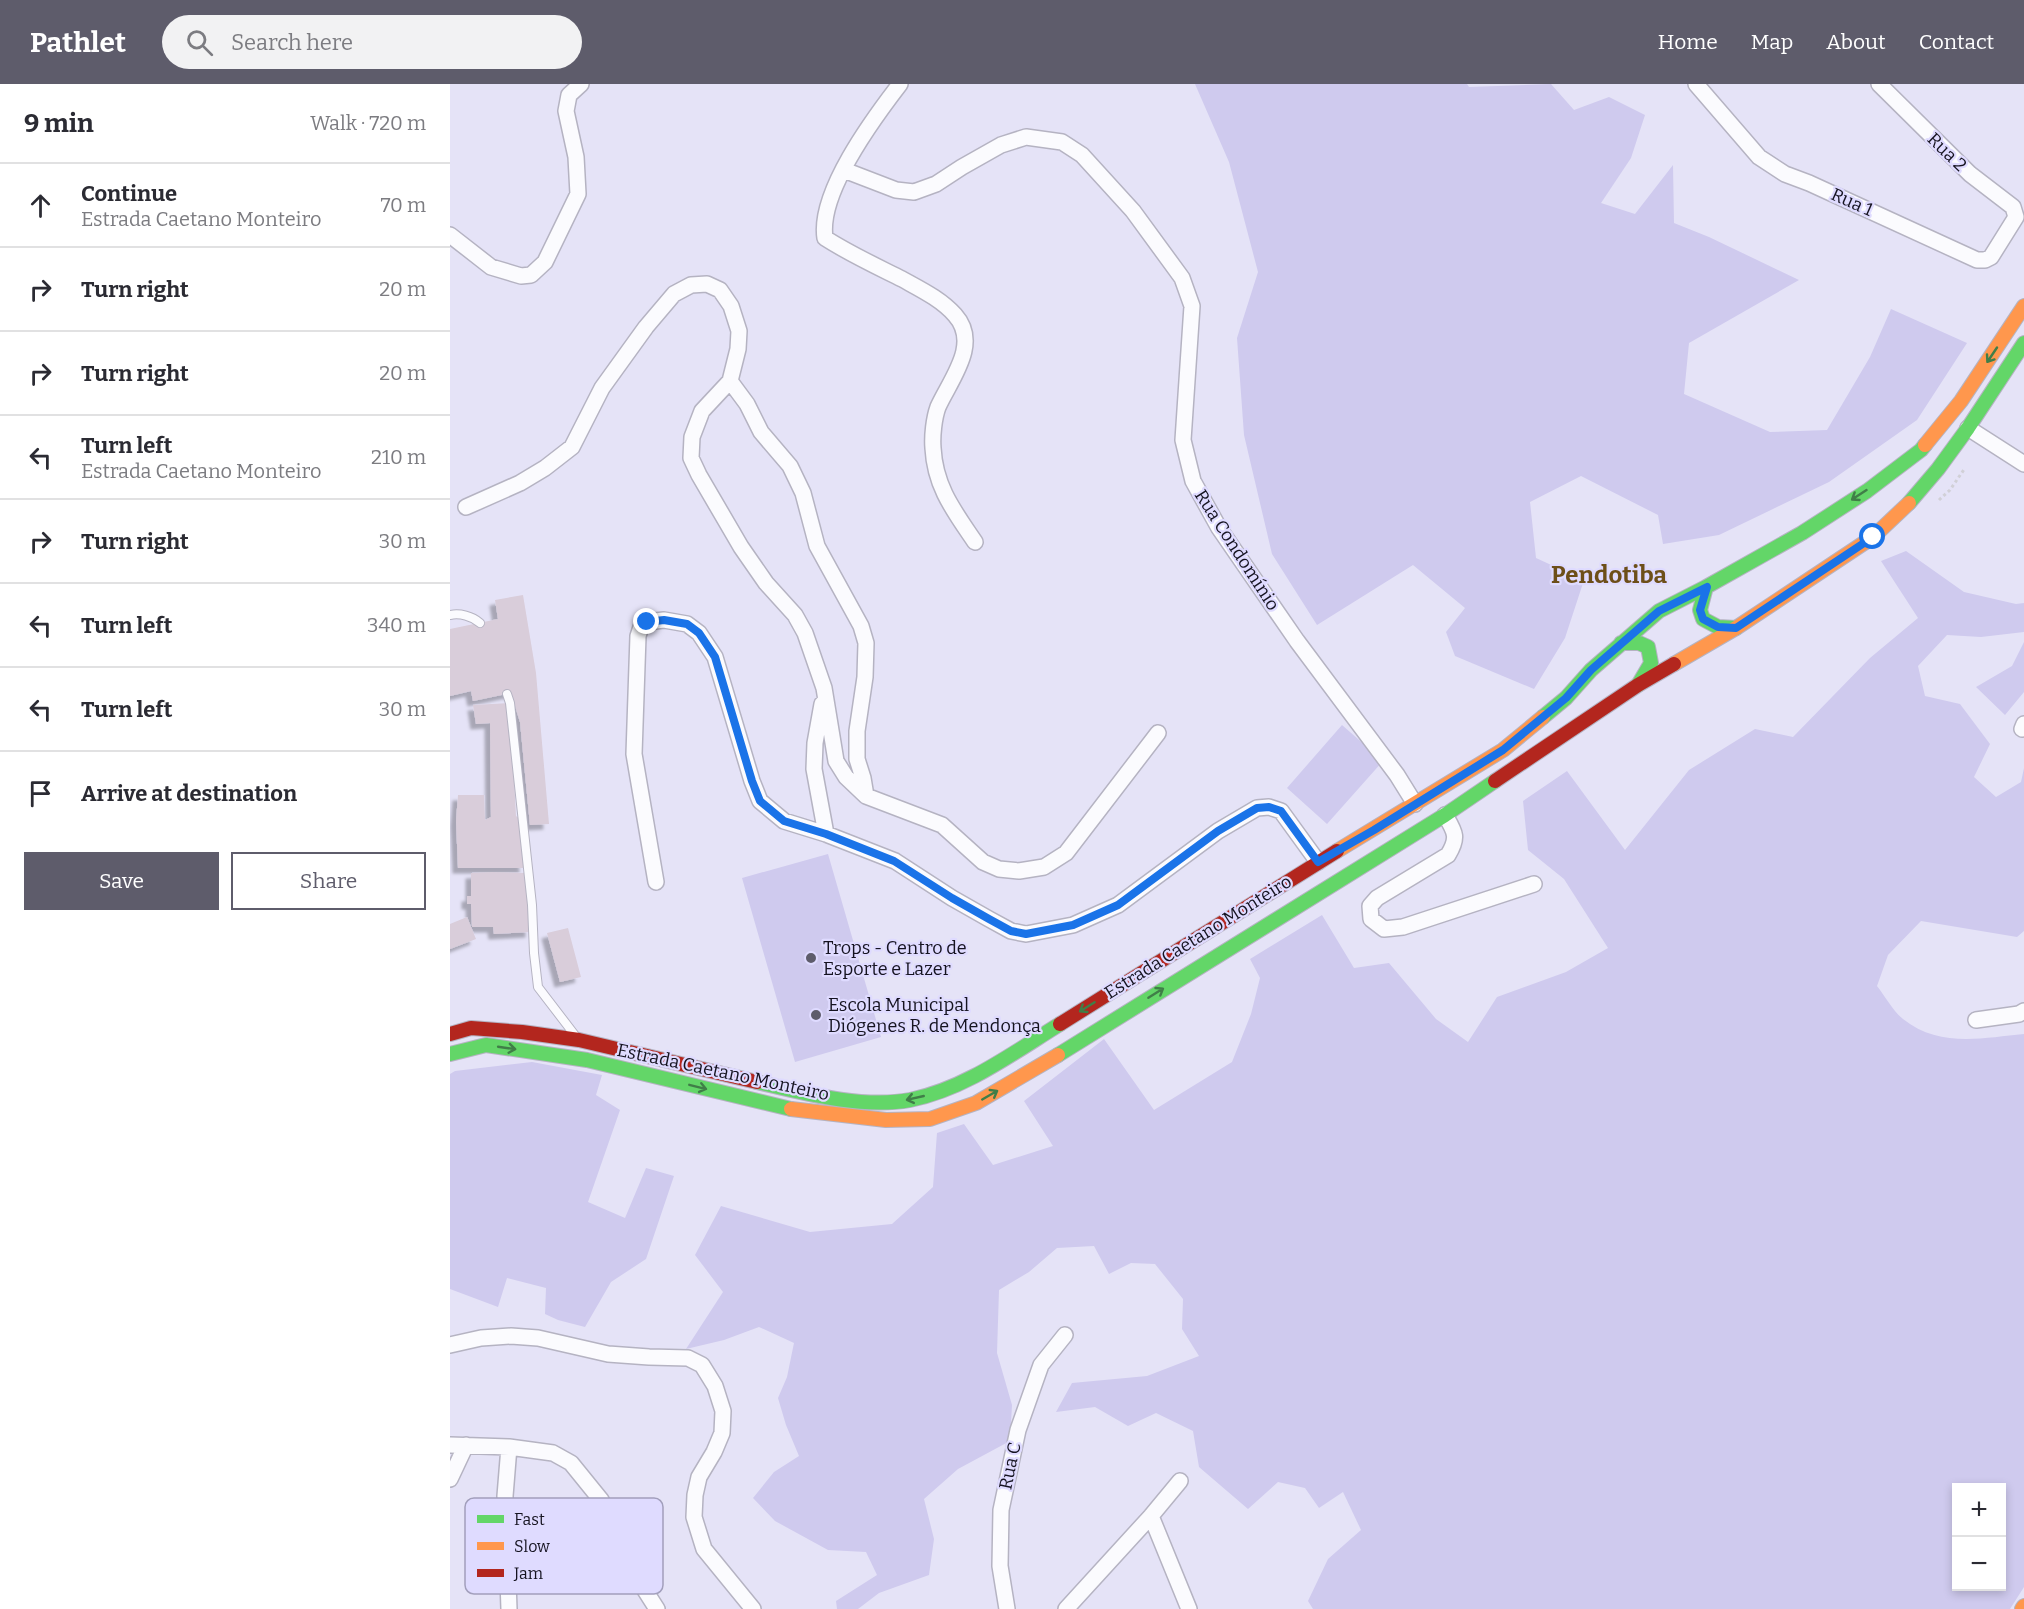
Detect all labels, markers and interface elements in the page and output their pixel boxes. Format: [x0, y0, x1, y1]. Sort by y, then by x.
search box [162, 15, 582, 69]
text: Pathlet [30, 26, 126, 59]
icon: search [183, 26, 216, 59]
text: Search here [231, 29, 353, 56]
text: Home [1658, 29, 1718, 55]
text: Map [1751, 29, 1793, 55]
text: About [1826, 29, 1886, 55]
text: Contact [1919, 29, 1994, 55]
text: 9 min [24, 108, 94, 139]
text: Walk · 720 m [310, 111, 426, 135]
street label: Rua 2 [1923, 128, 1971, 176]
text: Continue [81, 180, 177, 207]
street label: Rua 1 [1828, 183, 1877, 221]
icon: ahead [24, 189, 57, 222]
text: 70 m [380, 193, 426, 217]
text: Estrada Caetano Monteiro [81, 207, 321, 231]
icon: right [24, 273, 57, 306]
text: Turn right [81, 276, 189, 303]
text: 20 m [379, 277, 426, 301]
one-way arrow [1986, 346, 1998, 363]
icon: right [24, 357, 57, 390]
text: Turn right [81, 360, 189, 387]
text: 20 m [379, 361, 426, 385]
text: Turn left [81, 432, 173, 459]
icon: left [24, 441, 57, 474]
text: 210 m [371, 445, 426, 469]
text: Estrada Caetano Monteiro [81, 459, 321, 483]
street label: Rua Condomínio [1190, 485, 1284, 615]
one-way arrow [1851, 489, 1868, 502]
route start [1859, 523, 1885, 549]
icon: right [24, 525, 57, 558]
text: Turn right [81, 528, 189, 555]
text: 30 m [379, 529, 426, 553]
district label: Pendotiba [1551, 561, 1668, 589]
route end [633, 608, 659, 634]
icon: left [24, 609, 57, 642]
text: Turn left [81, 612, 173, 639]
text: 340 m [367, 613, 426, 637]
icon: left [24, 693, 57, 726]
text: Turn left [81, 696, 173, 723]
text: 30 m [379, 697, 426, 721]
icon: arrive [24, 777, 57, 810]
text: Arrive at destination [81, 780, 297, 807]
button: Save [24, 852, 219, 910]
button: Share [231, 852, 426, 910]
street label: Estrada Caetano Monteiro [1100, 870, 1296, 1004]
place label: Trops - Centro de Esporte e Lazer [823, 937, 967, 980]
marker: Trops - Centro de Esporte e Lazer [804, 951, 818, 965]
one-way arrow [1147, 987, 1164, 999]
place label: Escola Municipal Diógenes R. de Mendonça [828, 994, 1041, 1037]
one-way arrow [1079, 1001, 1096, 1013]
marker: Escola Municipal Diógenes R. de Mendonça [809, 1008, 823, 1022]
street label: Estrada Caetano Monteiro [615, 1039, 831, 1105]
one-way arrow [497, 1043, 517, 1054]
one-way arrow [688, 1081, 707, 1093]
one-way arrow [981, 1089, 998, 1101]
one-way arrow [906, 1092, 925, 1104]
street label: Rua C [994, 1440, 1026, 1492]
map controls [1952, 1483, 2006, 1591]
button: + [1952, 1483, 2006, 1537]
legend [465, 1498, 663, 1594]
text: Fast [514, 1510, 545, 1529]
text: Slow [514, 1537, 550, 1556]
button: − [1952, 1537, 2006, 1591]
text: Jam [513, 1564, 543, 1583]

